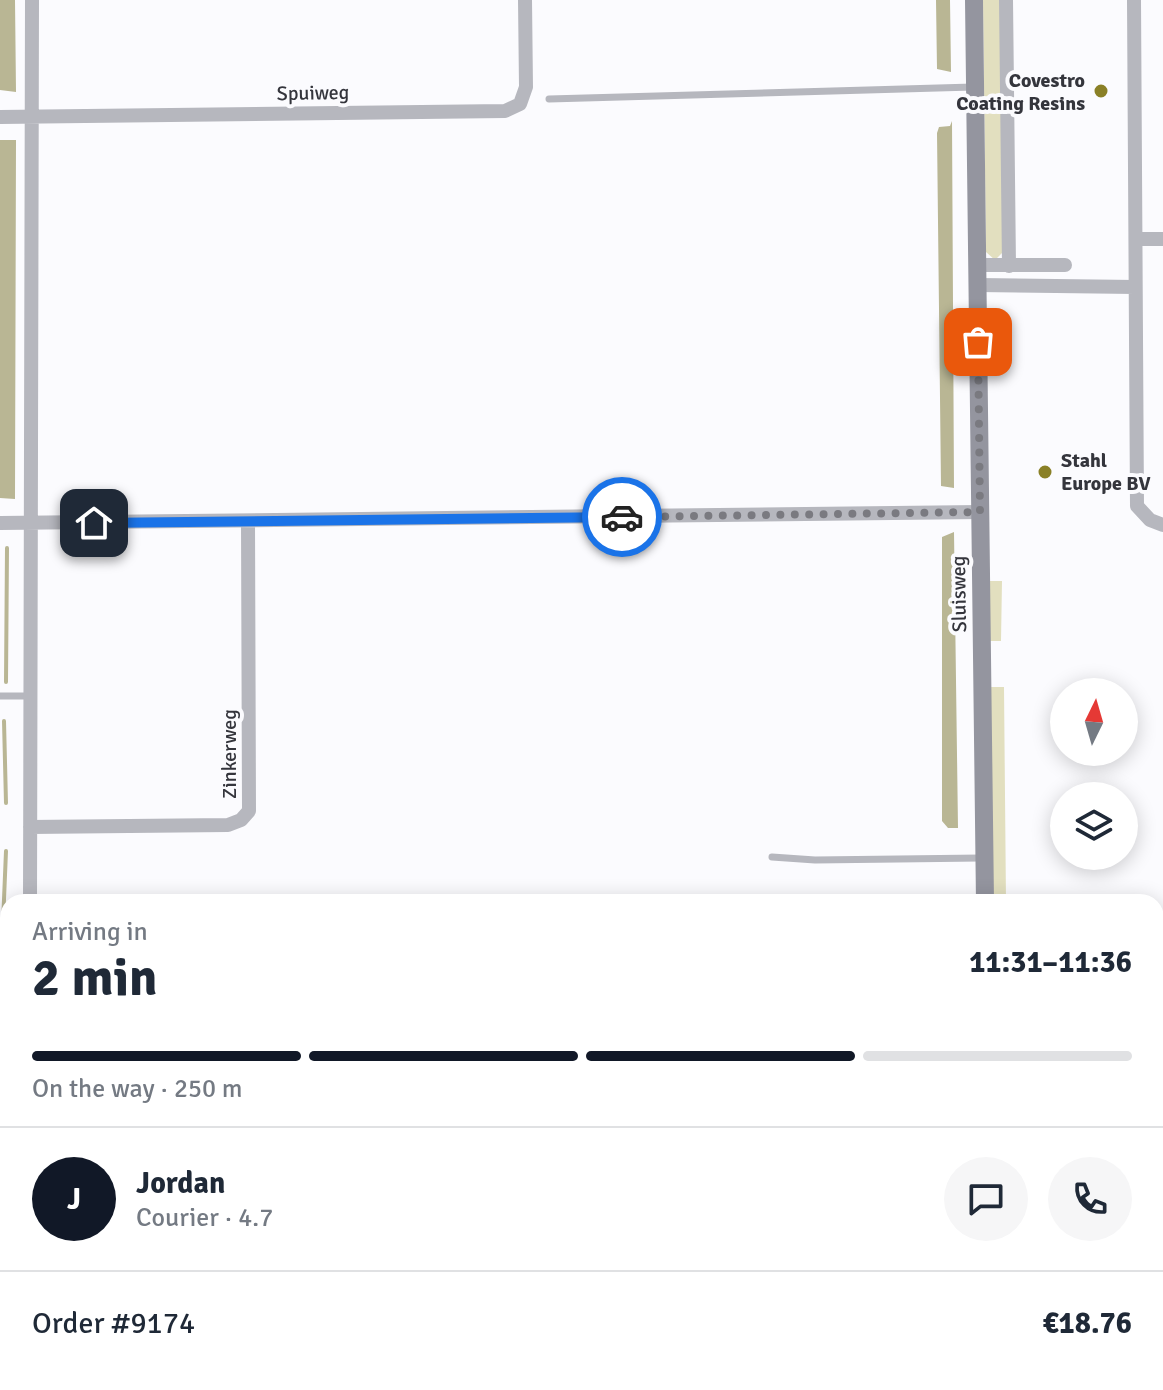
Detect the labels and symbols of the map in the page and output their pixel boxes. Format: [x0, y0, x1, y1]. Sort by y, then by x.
place label: Covestro Coating Resins [956, 68, 1085, 116]
street label: Spuiweg [277, 80, 349, 106]
marker: Covestro Coating Resins [1092, 82, 1110, 100]
pin [944, 308, 1012, 376]
place label: Stahl Europe BV [1061, 448, 1151, 496]
marker: Stahl Europe BV [1036, 463, 1054, 481]
courier [582, 477, 662, 557]
pin [60, 489, 128, 557]
street label: Sluisweg [946, 556, 972, 632]
north arrow [1050, 678, 1138, 766]
street label: Zinkerweg [217, 709, 242, 799]

